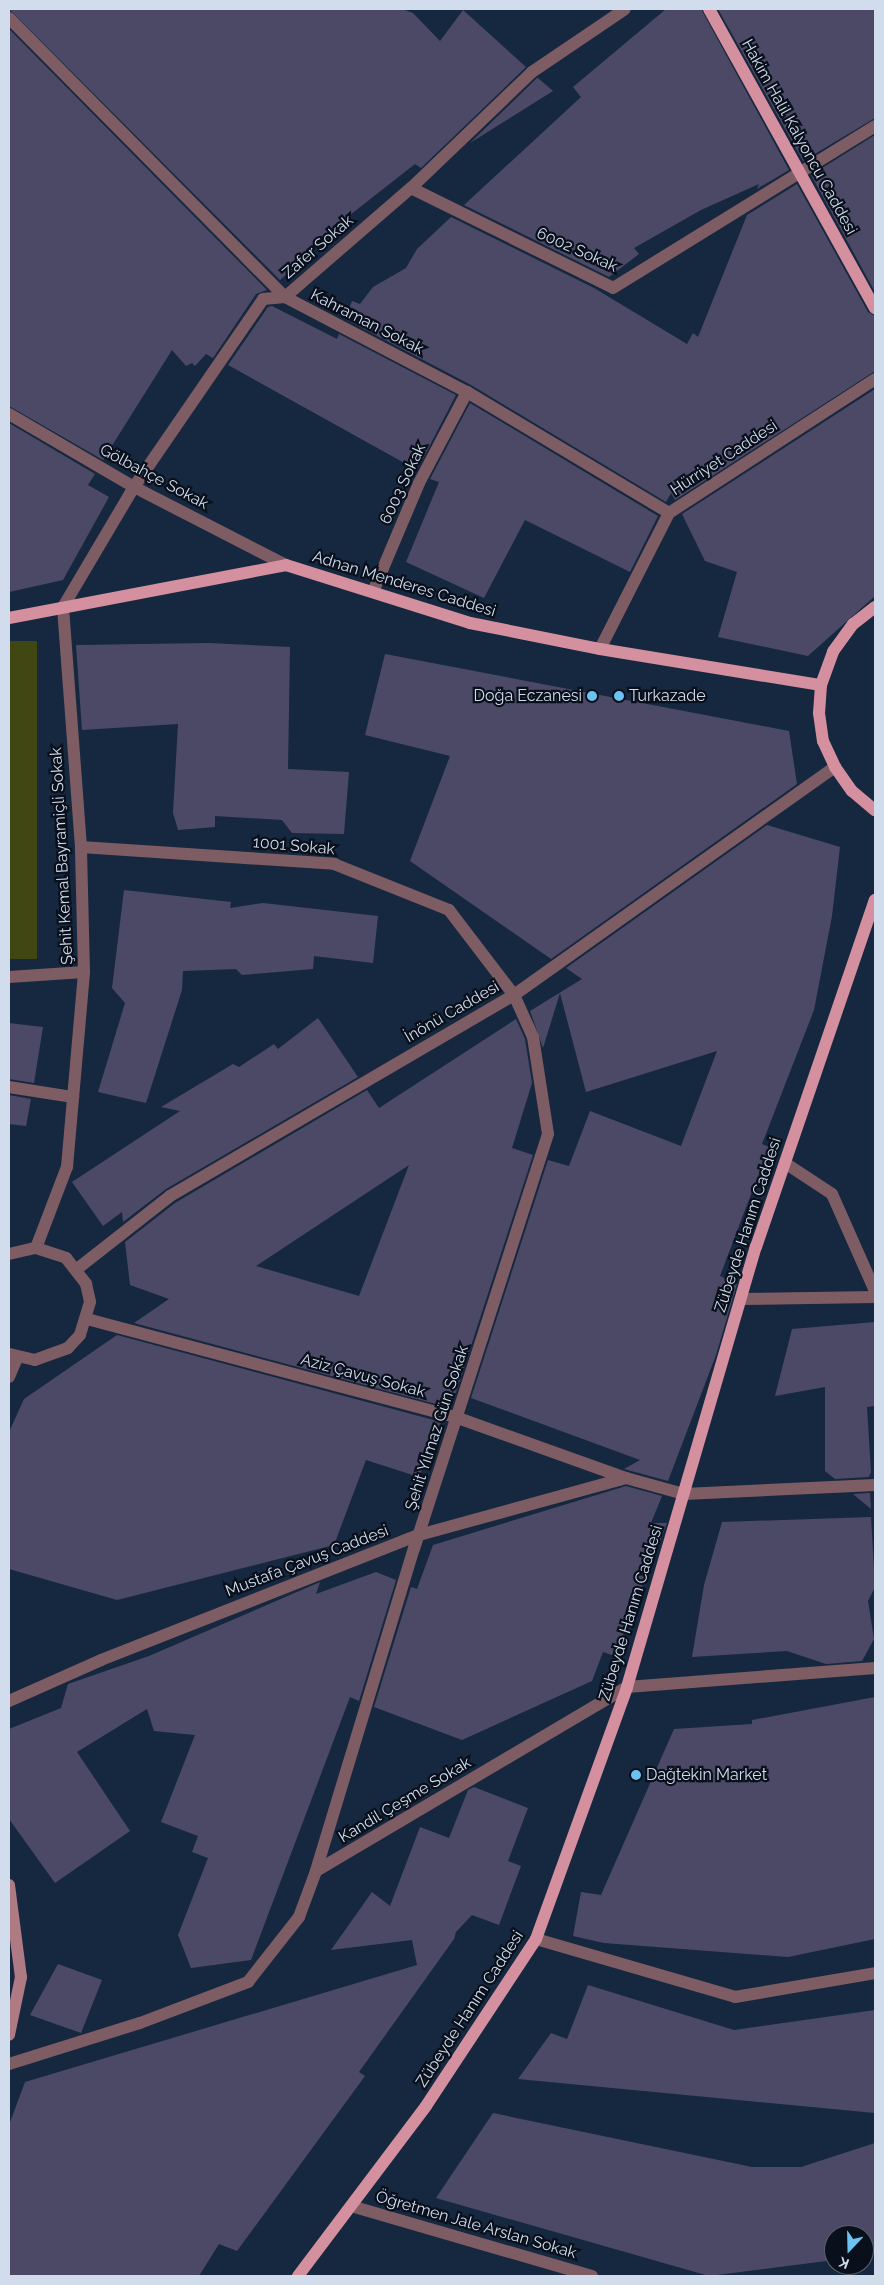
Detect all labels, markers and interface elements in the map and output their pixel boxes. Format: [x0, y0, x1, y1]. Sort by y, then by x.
street label: Hakim Halil Kalyoncu Caddesi [737, 36, 861, 238]
street label: Zafer Sokak [279, 211, 357, 283]
street label: 6002 Sokak [534, 224, 620, 276]
street label: Kahraman Sokak [307, 285, 427, 359]
street label: Hürriyet Caddesi [667, 416, 781, 500]
street label: Gölbahçe Sokak [96, 440, 212, 514]
street label: 6003 Sokak [376, 441, 430, 527]
street label: Adnan Menderes Caddesi [310, 547, 498, 621]
place label: Doğa Eczanesi [474, 686, 582, 706]
place label: Turkazade [629, 686, 706, 706]
marker: Doğa Eczanesi [586, 690, 598, 702]
marker: Turkazade [613, 690, 625, 702]
street label: Şehit Kemal Bayramiçli Sokak [47, 747, 77, 965]
street label: 1001 Sokak [252, 833, 336, 859]
street label: İnönü Caddesi [401, 977, 503, 1047]
street label: Zübeyde Hanım Caddesi [711, 1135, 785, 1315]
street label: Şehit Yılmaz Gün Sokak [401, 1343, 473, 1513]
street label: Aziz Çavuş Sokak [299, 1350, 427, 1402]
street label: Mustafa Çavuş Caddesi [223, 1521, 391, 1601]
street label: Zübeyde Hanım Caddesi [595, 1523, 667, 1703]
street label: Kandil Çeşme Sokak [335, 1753, 475, 1847]
place label: Dağtekin Market [646, 1765, 767, 1785]
marker: Dağtekin Market [630, 1769, 642, 1781]
street label: Zübeyde Hanım Caddesi [412, 1927, 528, 2091]
street label: Öğretmen Jale Arslan Sokak [373, 2187, 579, 2263]
north arrow [824, 2225, 874, 2275]
text: K [837, 2254, 851, 2272]

